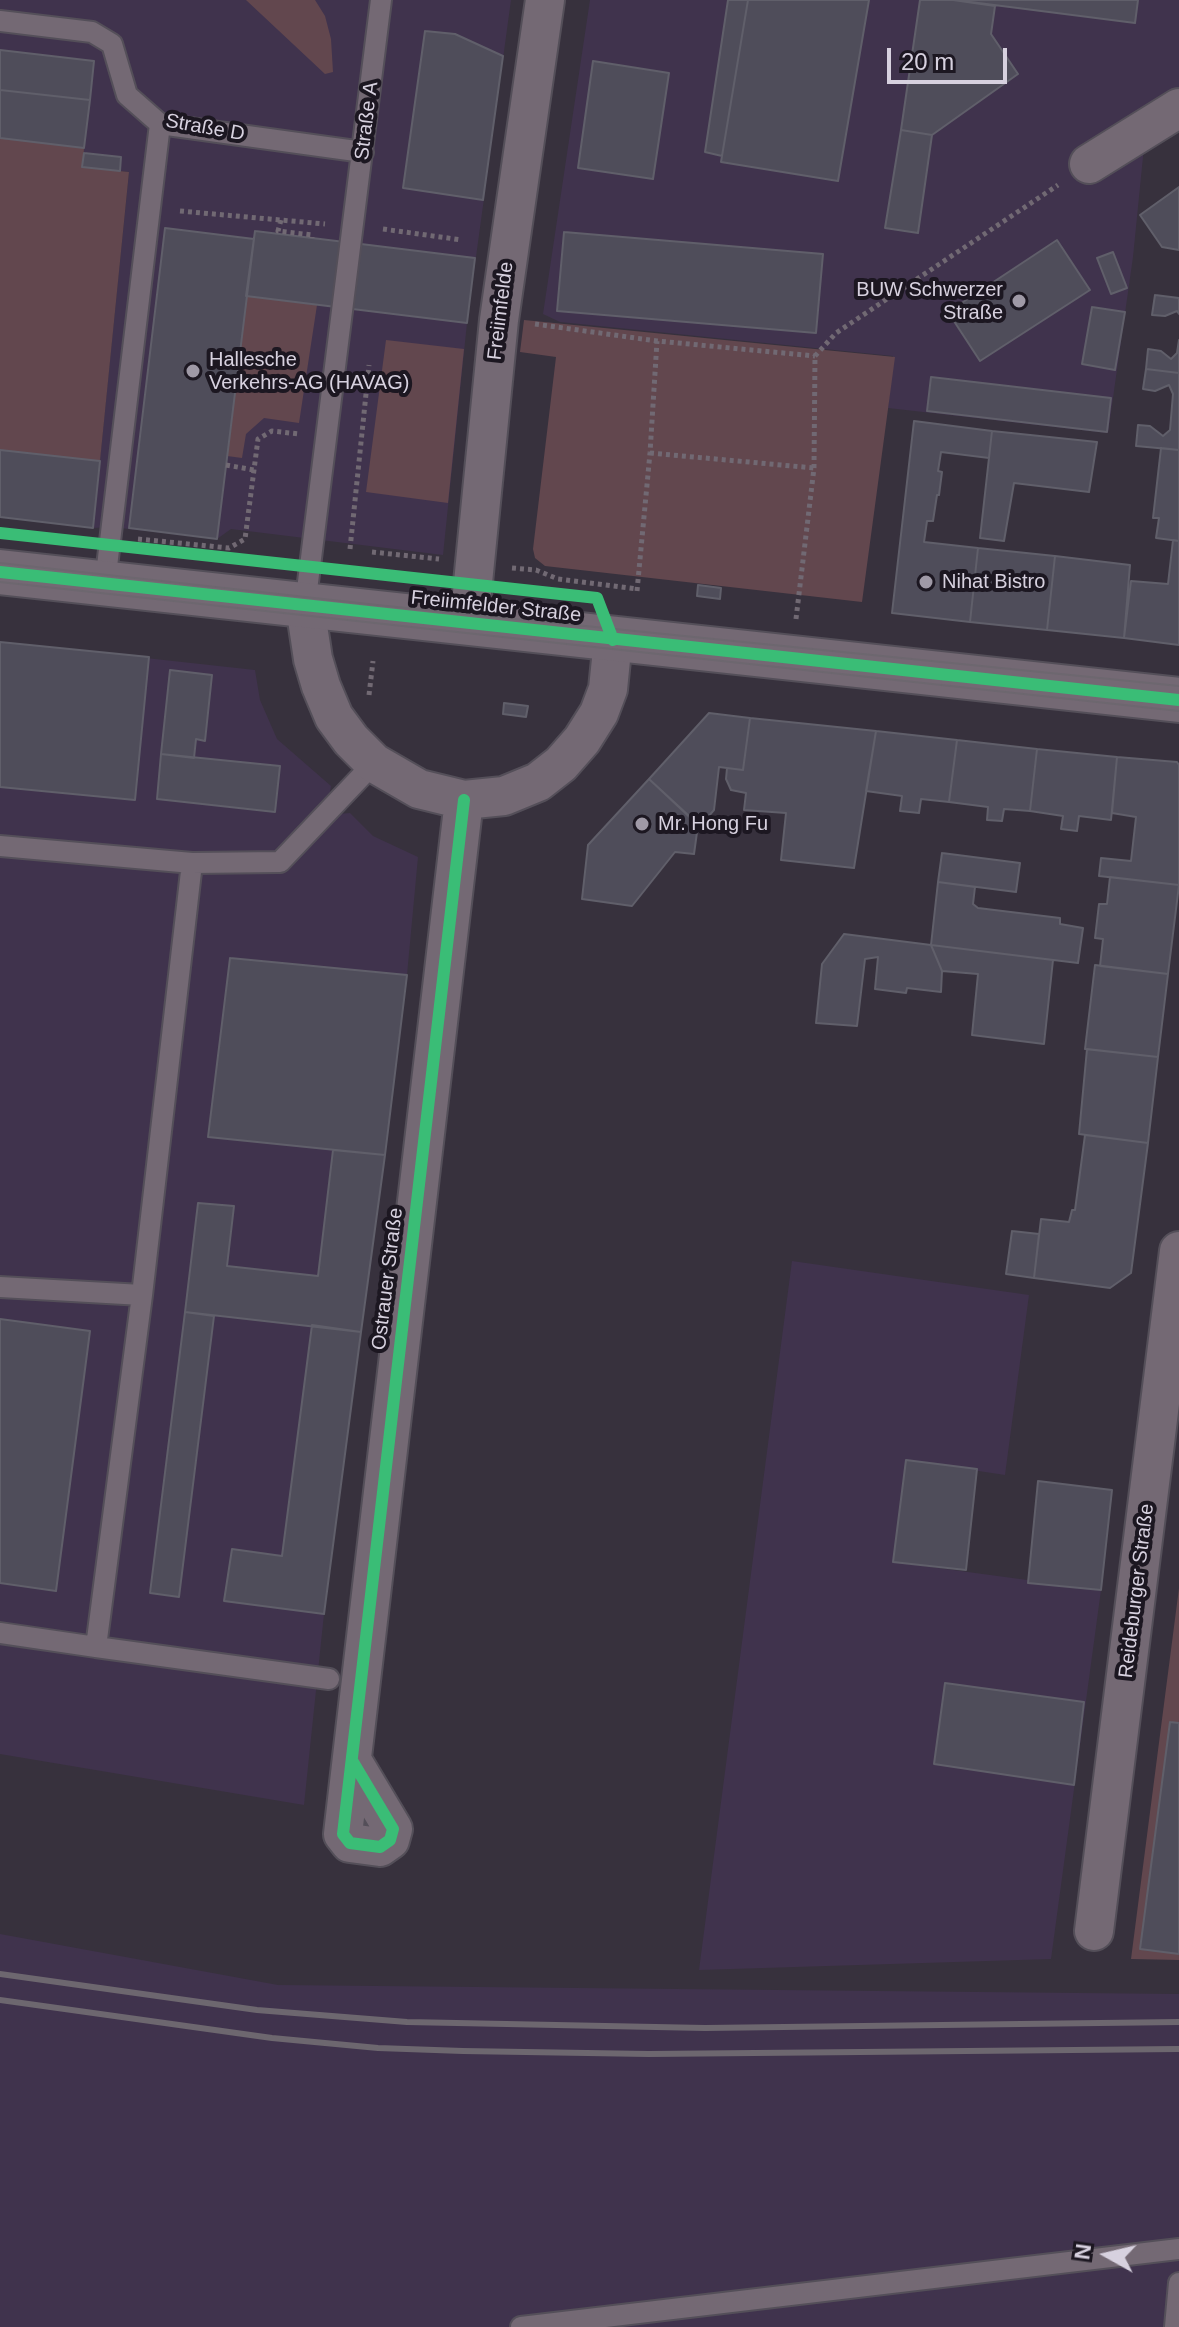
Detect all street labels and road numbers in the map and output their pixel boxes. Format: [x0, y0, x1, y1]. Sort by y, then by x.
street label: Straße A [350, 80, 384, 162]
street label: Straße D [164, 109, 246, 147]
street label: Freiimfelde [483, 260, 519, 362]
street label: Freiimfelder Straße [410, 586, 582, 628]
street label: Ostrauer Straße [367, 1206, 409, 1352]
street label: Reideburger Straße [1114, 1502, 1160, 1680]

